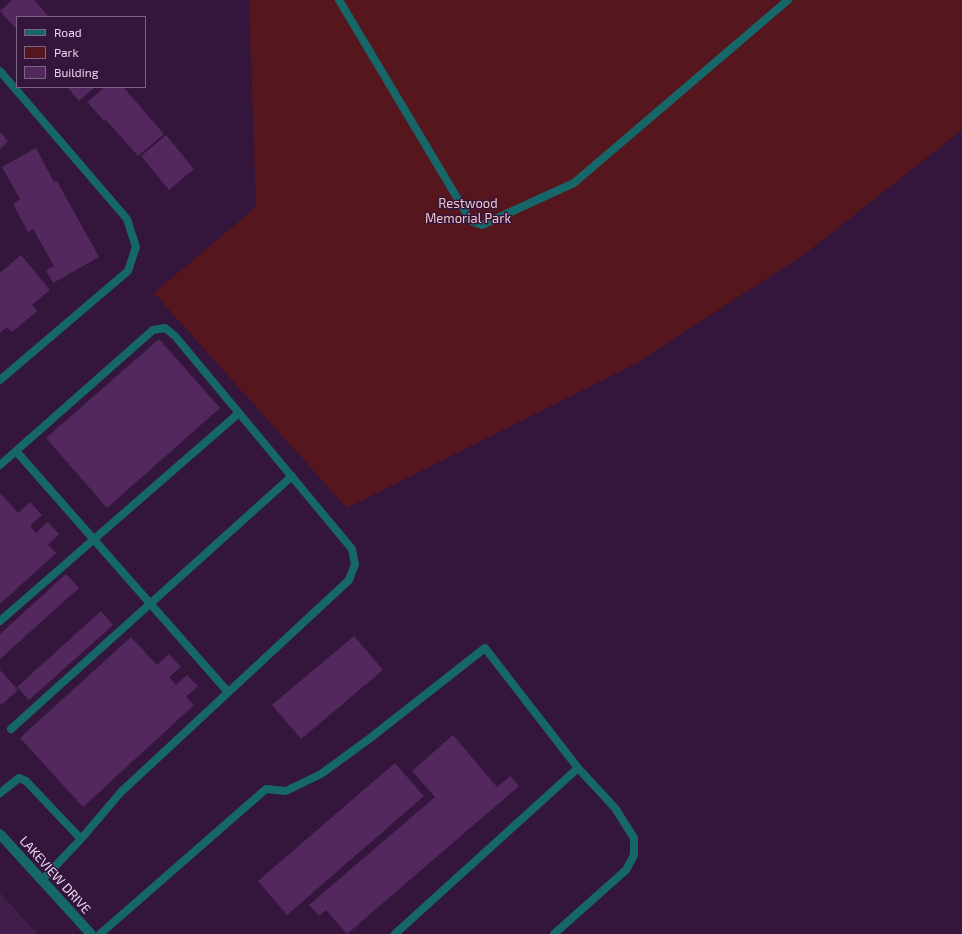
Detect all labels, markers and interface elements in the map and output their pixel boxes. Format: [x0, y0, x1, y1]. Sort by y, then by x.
legend [16, 16, 146, 88]
text: Road [54, 25, 82, 39]
text: Park [54, 45, 79, 59]
text: Building [54, 65, 98, 79]
park label: Restwood Memorial Park [425, 196, 511, 227]
street label: LAKEVIEW DRIVE [16, 833, 94, 917]

